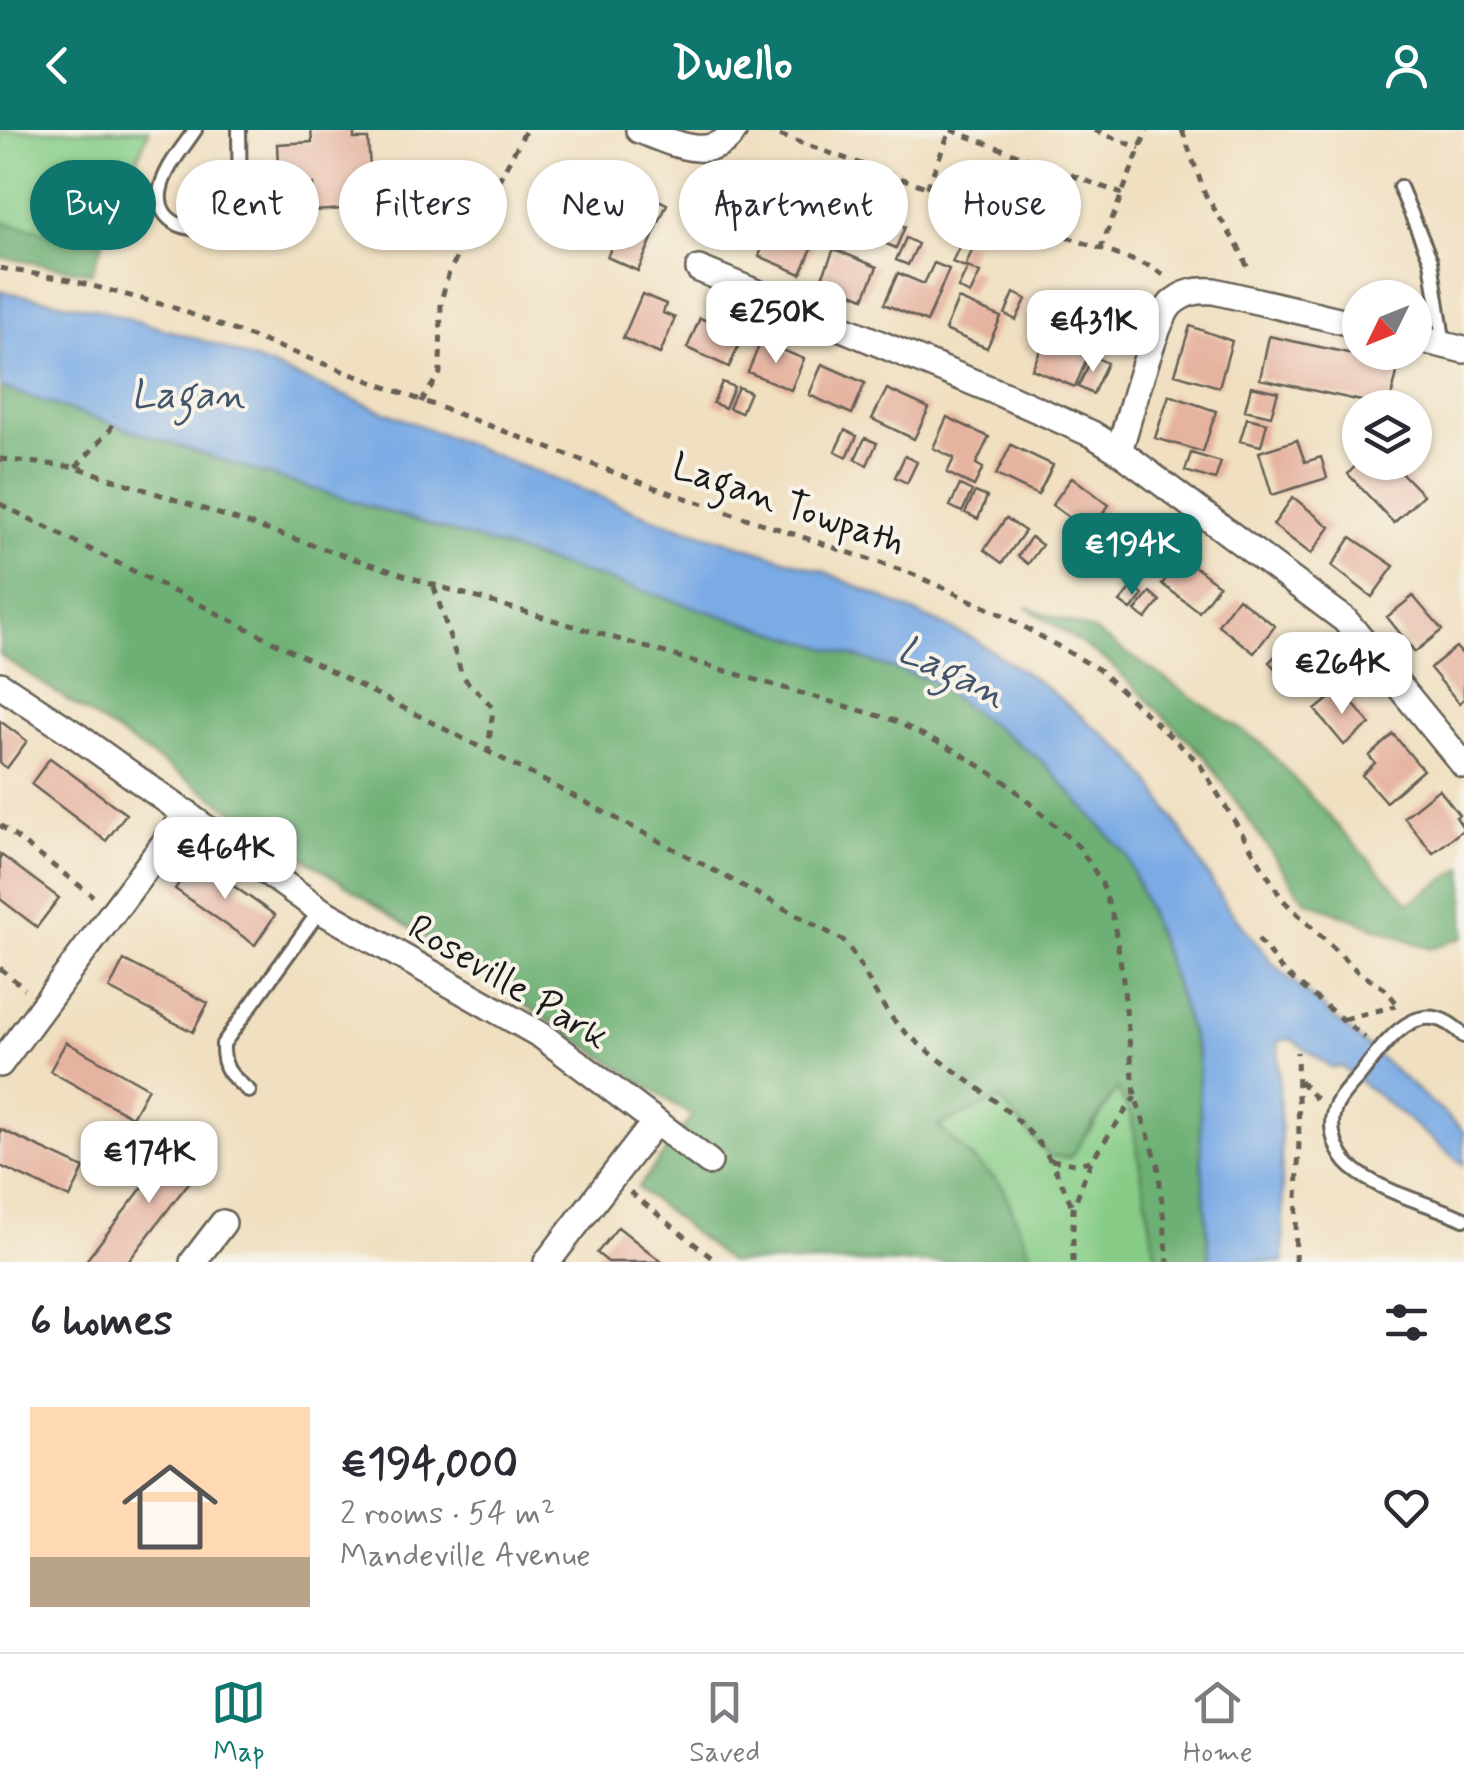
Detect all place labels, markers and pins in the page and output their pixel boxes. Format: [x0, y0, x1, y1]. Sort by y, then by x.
pin: €250K [706, 281, 846, 366]
pin: €431K [1023, 290, 1163, 375]
pin: €194K [1062, 513, 1202, 598]
pin: €264K [1272, 632, 1412, 717]
pin: €464K [155, 817, 295, 902]
pin: €174K [79, 1121, 219, 1206]

